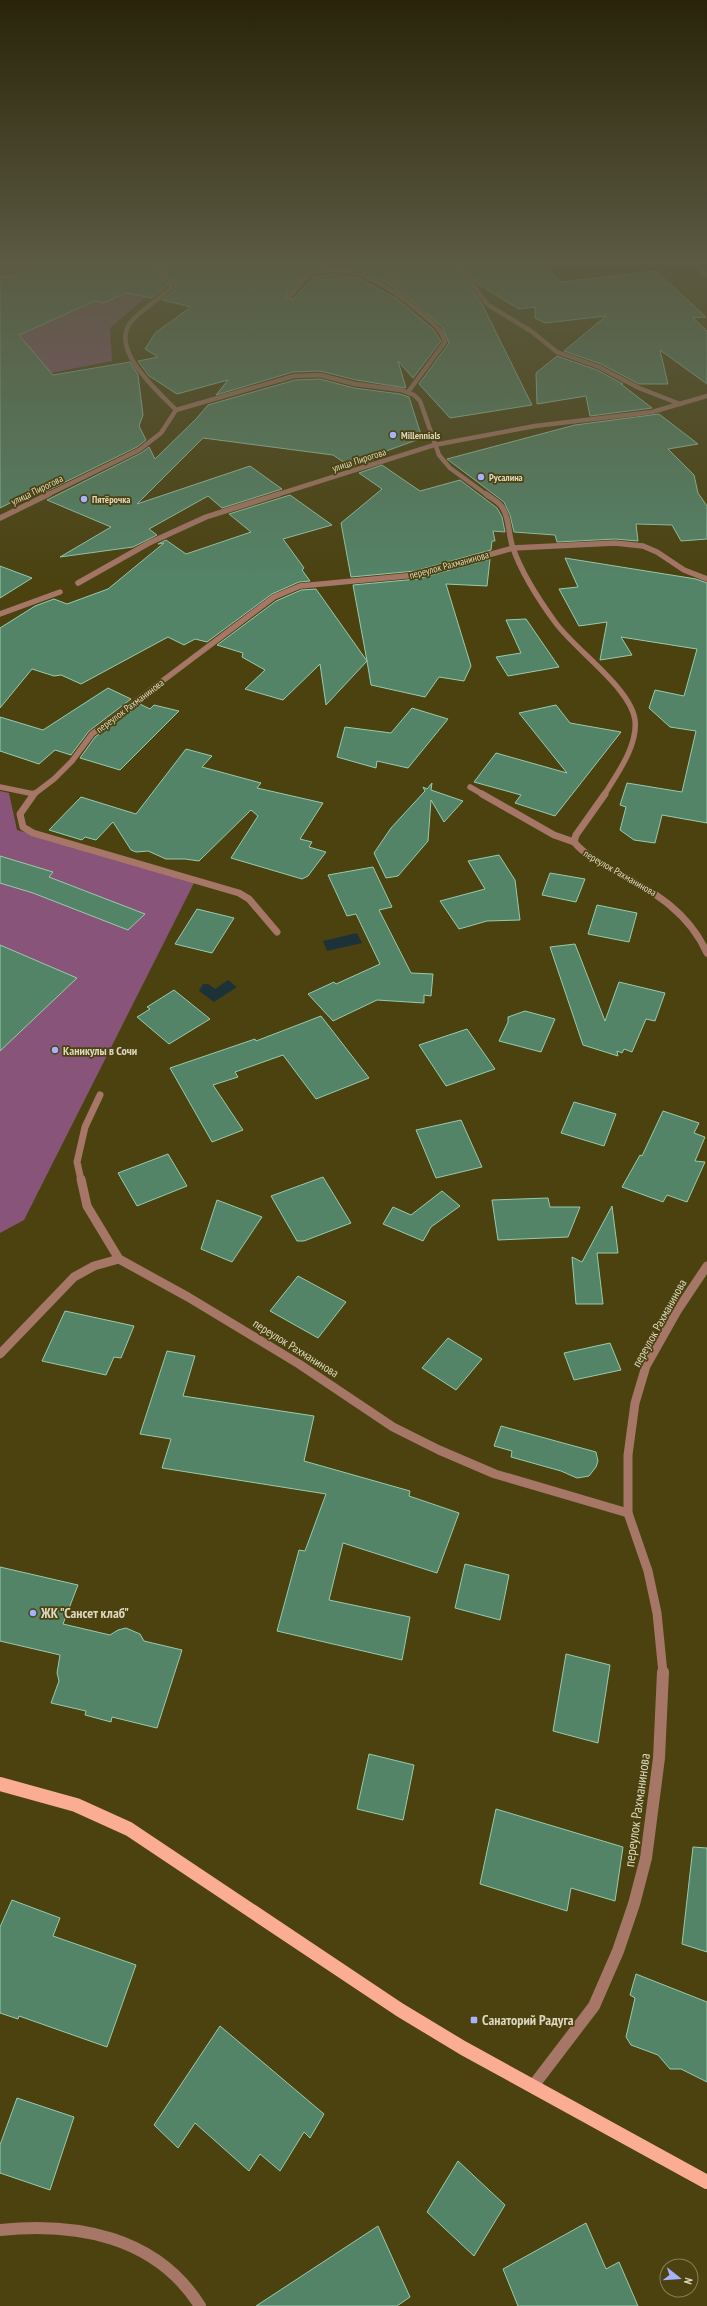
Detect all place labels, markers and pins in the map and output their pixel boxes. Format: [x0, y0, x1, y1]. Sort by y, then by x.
place label: Millennials [401, 429, 441, 442]
marker: Millennials [388, 430, 398, 440]
place label: Русалина [489, 471, 523, 484]
marker: Русалина [476, 472, 486, 482]
place label: Пятёрочка [92, 493, 130, 506]
marker: Пятёрочка [79, 494, 89, 504]
place label: Каникулы в Сочи [63, 1043, 137, 1058]
marker: Каникулы в Сочи [50, 1045, 60, 1055]
place label: ЖК "Сансет клаб" [40, 1604, 129, 1622]
marker: ЖК "Сансет клаб" [28, 1608, 38, 1618]
place label: Санаторий Радуга [482, 2011, 574, 2029]
marker: Санаторий Радуга [469, 2015, 479, 2025]

